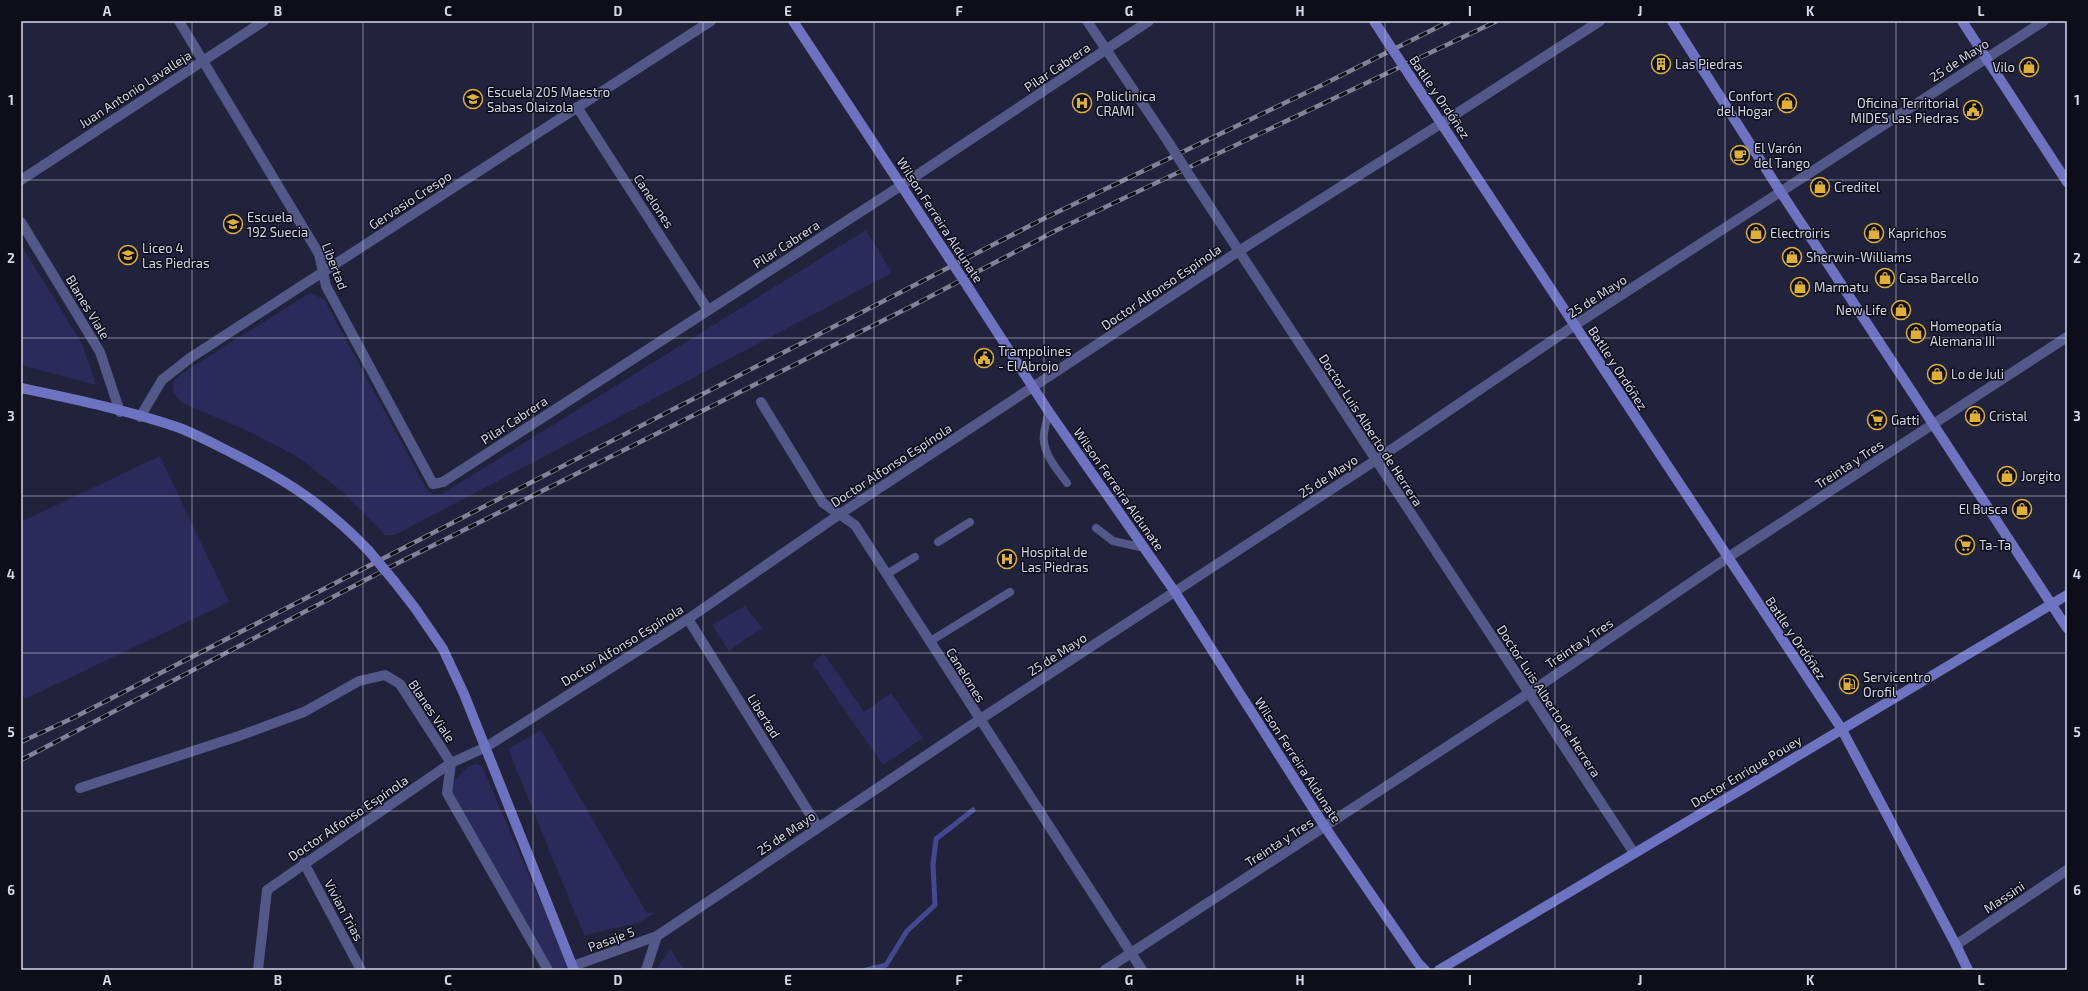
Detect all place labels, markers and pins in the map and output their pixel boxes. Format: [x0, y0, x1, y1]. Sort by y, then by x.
building icon: Las Piedras [1650, 53, 1672, 75]
place label: Las Piedras [1675, 56, 1743, 72]
shop icon: Vilo [2018, 56, 2040, 78]
place label: Vilo [1993, 59, 2015, 75]
place label: Escuela 205 Maestro Sabas Olaizola [487, 84, 610, 115]
school or university icon: Escuela 205 Maestro Sabas Olaizola [462, 88, 484, 110]
place label: Policlinica CRAMI [1096, 88, 1156, 119]
place label: Confort del Hogar [1717, 88, 1773, 119]
hospital icon: Policlinica CRAMI [1071, 92, 1093, 114]
shop icon: Confort del Hogar [1776, 92, 1798, 114]
place label: Oficina Territorial MIDES Las Piedras [1850, 95, 1959, 126]
public building icon: Oficina Territorial MIDES Las Piedras [1962, 99, 1984, 121]
place label: El Varón del Tango [1754, 140, 1810, 171]
cafe icon: El Varón del Tango [1729, 144, 1751, 166]
shop icon: Creditel [1809, 176, 1831, 198]
place label: Creditel [1834, 179, 1880, 195]
place label: Escuela 192 Suecia [247, 209, 308, 240]
school or university icon: Escuela 192 Suecia [222, 213, 244, 235]
shop icon: Electroiris [1745, 222, 1767, 244]
shop icon: Kaprichos [1863, 222, 1885, 244]
place label: Electroiris [1770, 225, 1830, 241]
place label: Kaprichos [1888, 225, 1947, 241]
place label: Liceo 4 Las Piedras [142, 240, 210, 271]
school or university icon: Liceo 4 Las Piedras [117, 244, 139, 266]
shop icon: Sherwin-Williams [1781, 246, 1803, 268]
place label: Sherwin-Williams [1806, 249, 1912, 265]
shop icon: Casa Barcello [1874, 267, 1896, 289]
place label: Casa Barcello [1899, 270, 1979, 286]
shop icon: Marmatu [1789, 276, 1811, 298]
place label: Marmatu [1814, 279, 1869, 295]
shop icon: New Life [1890, 299, 1912, 321]
place label: New Life [1836, 302, 1887, 318]
place label: Homeopatía Alemana III [1930, 318, 2002, 349]
shop icon: Homeopatía Alemana III [1905, 322, 1927, 344]
place label: Trampolines - El Abrojo [998, 343, 1071, 374]
public building icon: Trampolines - El Abrojo [973, 347, 995, 369]
shop icon: Lo de Juli [1926, 363, 1948, 385]
place label: Lo de Juli [1951, 366, 2004, 382]
shop icon: Cristal [1964, 405, 1986, 427]
place label: Cristal [1989, 408, 2028, 424]
supermarket icon: Gatti [1866, 409, 1888, 431]
place label: Gatti [1891, 412, 1919, 428]
shop icon: Jorgito [1996, 465, 2018, 487]
place label: Jorgito [2021, 468, 2061, 484]
shop icon: El Busca [2011, 498, 2033, 520]
place label: El Busca [1959, 501, 2008, 517]
supermarket icon: Ta-Ta [1954, 534, 1976, 556]
place label: Ta-Ta [1979, 537, 2011, 553]
place label: Hospital de Las Piedras [1021, 544, 1089, 575]
hospital icon: Hospital de Las Piedras [996, 548, 1018, 570]
place label: Servicentro Orofil [1863, 669, 1931, 700]
fuel station icon: Servicentro Orofil [1838, 673, 1860, 695]

